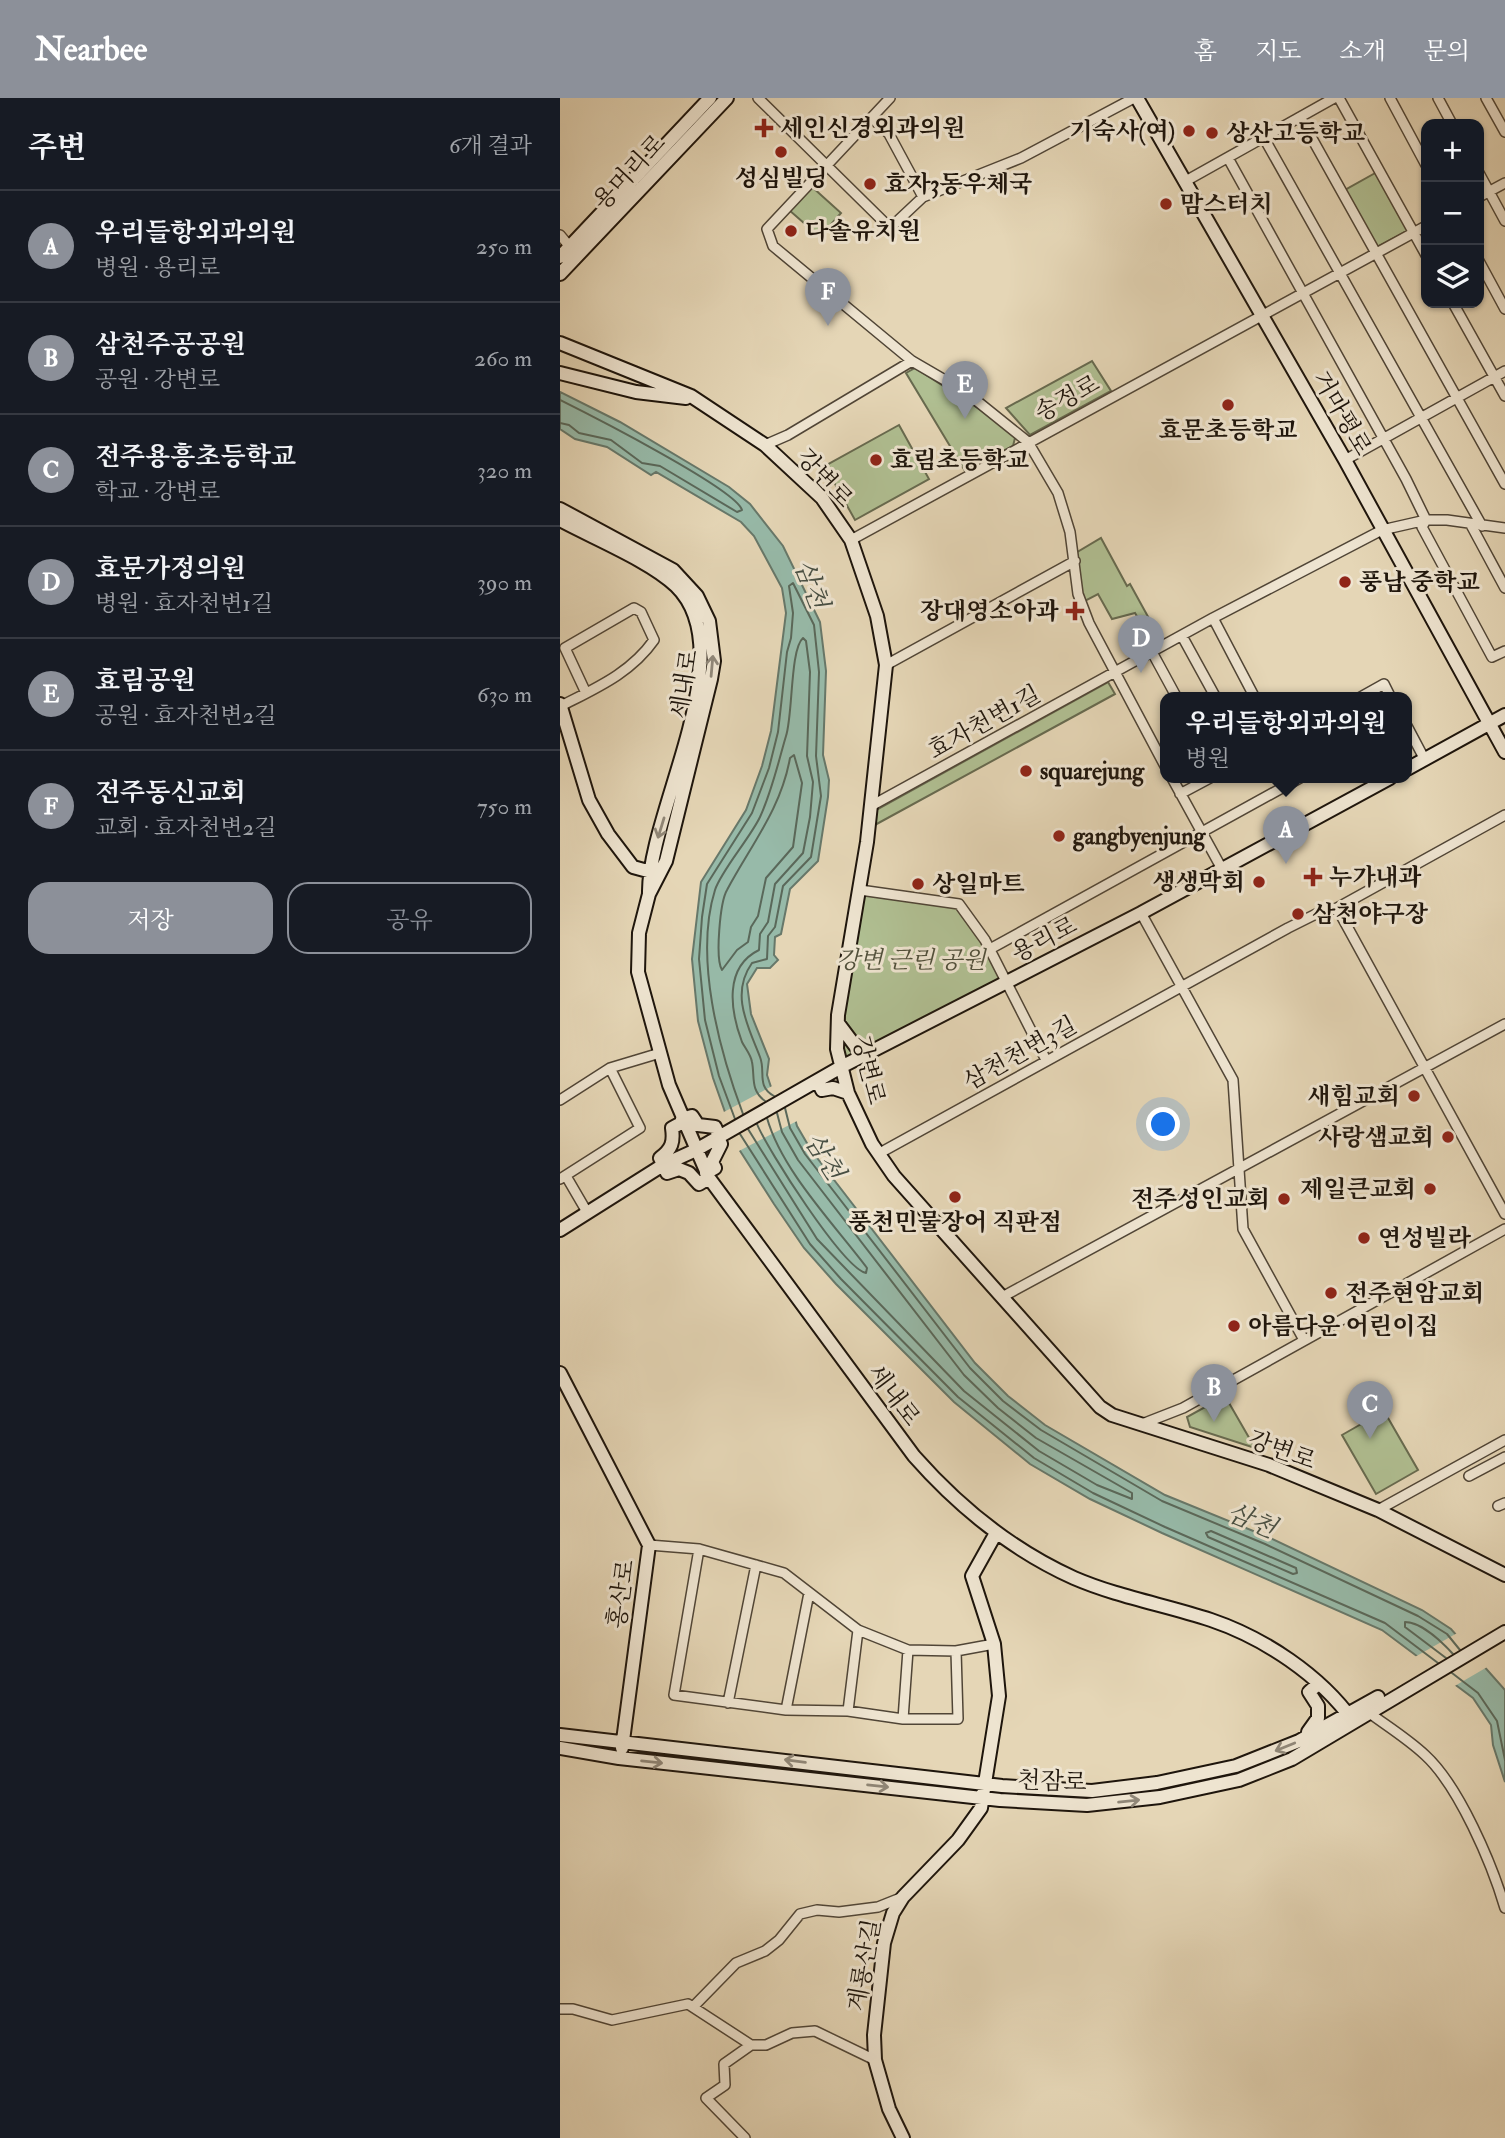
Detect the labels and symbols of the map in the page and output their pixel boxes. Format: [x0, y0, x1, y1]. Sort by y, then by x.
place label: 세인신경외과의원 [780, 113, 965, 144]
place label: 기숙사(여) [1069, 116, 1175, 147]
marker: 세인신경외과의원 [754, 118, 774, 138]
place label: 상산고등학교 [1226, 118, 1365, 149]
marker: 기숙사(여) [1181, 123, 1197, 139]
marker: 상산고등학교 [1204, 125, 1220, 141]
street label: 용머리로 [586, 128, 672, 217]
marker: 성심빌딩 [773, 144, 789, 160]
place label: 성심빌딩 [735, 163, 827, 194]
place label: 효자3동우체국 [884, 169, 1032, 200]
marker: 효자3동우체국 [862, 176, 878, 192]
place label: 맘스터치 [1180, 189, 1273, 220]
marker: 맘스터치 [1158, 196, 1174, 212]
place label: 다솔유치원 [805, 216, 921, 247]
marker: 다솔유치원 [783, 223, 799, 239]
pin: F [805, 268, 851, 326]
pin: E [942, 361, 988, 419]
street label: 거마평로 [1305, 365, 1378, 461]
street label: 송정로 [1029, 368, 1105, 429]
marker: 효문초등학교 [1220, 397, 1236, 413]
place label: 효문초등학교 [1158, 415, 1298, 446]
street label: 강변로 [790, 442, 860, 514]
place label: 효림초등학교 [890, 445, 1029, 476]
marker: 효림초등학교 [868, 452, 884, 468]
water label: 삼천 [787, 555, 836, 615]
place label: 풍남 중학교 [1359, 567, 1480, 598]
marker: 풍남 중학교 [1337, 574, 1353, 590]
place label: 장대영소아과 [920, 596, 1059, 627]
marker: 장대영소아과 [1065, 601, 1085, 621]
pin: D [1118, 615, 1164, 673]
street label: 세내로 [664, 647, 705, 721]
one-way arrow [706, 655, 719, 678]
street label: 효자천변1길 [922, 679, 1046, 766]
place label: squarejung [1040, 756, 1145, 787]
marker: squarejung [1018, 763, 1034, 779]
pin: A [1263, 806, 1309, 864]
one-way arrow [654, 817, 667, 839]
place label: gangbyenjung [1072, 821, 1207, 852]
marker: gangbyenjung [1051, 828, 1067, 844]
place label: 누가내과 [1329, 862, 1422, 893]
place label: 생생막회 [1152, 867, 1245, 898]
marker: 누가내과 [1303, 867, 1323, 887]
place label: 상일마트 [932, 869, 1025, 900]
marker: 생생막회 [1251, 874, 1267, 890]
marker: 상일마트 [910, 876, 926, 892]
place label: 삼천야구장 [1312, 899, 1429, 930]
marker: 삼천야구장 [1290, 906, 1306, 922]
street label: 용리로 [1006, 910, 1082, 969]
park label: 강변 근린 공원 [836, 945, 987, 976]
street label: 삼천천변3길 [958, 1010, 1082, 1097]
street label: 강변로 [845, 1033, 892, 1108]
place label: 새힘교회 [1307, 1081, 1400, 1112]
marker: 새힘교회 [1406, 1088, 1422, 1104]
your location [1146, 1107, 1180, 1141]
place label: 사랑샘교회 [1318, 1122, 1434, 1153]
water label: 삼천 [797, 1127, 852, 1188]
marker: 사랑샘교회 [1440, 1129, 1456, 1145]
place label: 제일큰교회 [1300, 1174, 1416, 1205]
marker: 제일큰교회 [1422, 1181, 1438, 1197]
place label: 전주성인교회 [1131, 1184, 1270, 1215]
marker: 풍천민물장어 직판점 [947, 1189, 963, 1205]
marker: 전주성인교회 [1276, 1191, 1292, 1207]
place label: 풍천민물장어 직판점 [848, 1207, 1062, 1238]
place label: 연성빌라 [1378, 1223, 1472, 1254]
marker: 연성빌라 [1356, 1230, 1372, 1246]
place label: 전주현암교회 [1345, 1278, 1484, 1309]
marker: 전주현암교회 [1323, 1285, 1339, 1301]
place label: 아름다운 어린이집 [1248, 1311, 1439, 1342]
marker: 아름다운 어린이집 [1226, 1318, 1242, 1334]
street label: 세내로 [860, 1358, 927, 1432]
pin: B [1191, 1364, 1237, 1422]
pin: C [1347, 1381, 1393, 1439]
street label: 강변로 [1244, 1424, 1320, 1477]
water label: 삼천 [1222, 1496, 1283, 1546]
street label: 홍산로 [601, 1557, 642, 1631]
one-way arrow [1274, 1742, 1296, 1755]
one-way arrow [785, 1754, 807, 1767]
one-way arrow [640, 1755, 663, 1768]
street label: 천잠로 [1017, 1765, 1087, 1798]
one-way arrow [866, 1780, 889, 1793]
one-way arrow [1117, 1794, 1139, 1807]
street label: 계룡산길 [841, 1917, 888, 2013]

